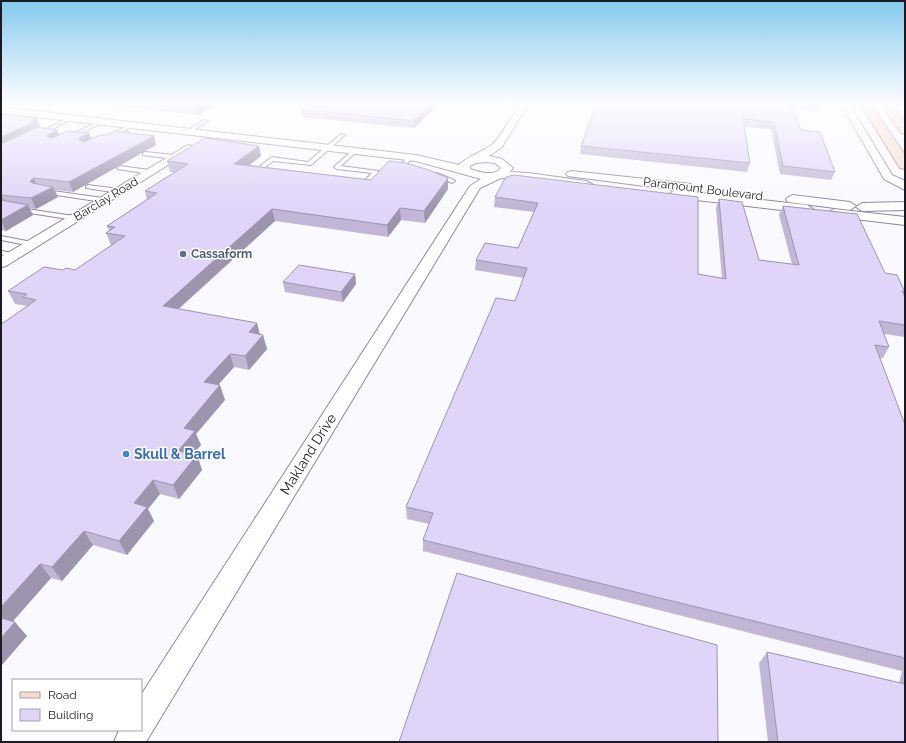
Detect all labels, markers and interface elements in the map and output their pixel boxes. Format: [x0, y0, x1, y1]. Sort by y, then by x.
street label: Barclay Road [71, 174, 141, 224]
street label: Paramount Boulevard [642, 175, 764, 203]
place label: Cassaform [191, 247, 252, 261]
marker: Cassaform [178, 249, 188, 259]
street label: Makland Drive [277, 411, 339, 497]
place label: Skull & Barrel [134, 446, 226, 462]
marker: Skull & Barrel [121, 449, 131, 459]
legend [12, 679, 142, 731]
text: Road [48, 688, 77, 702]
text: Building [48, 708, 94, 722]

